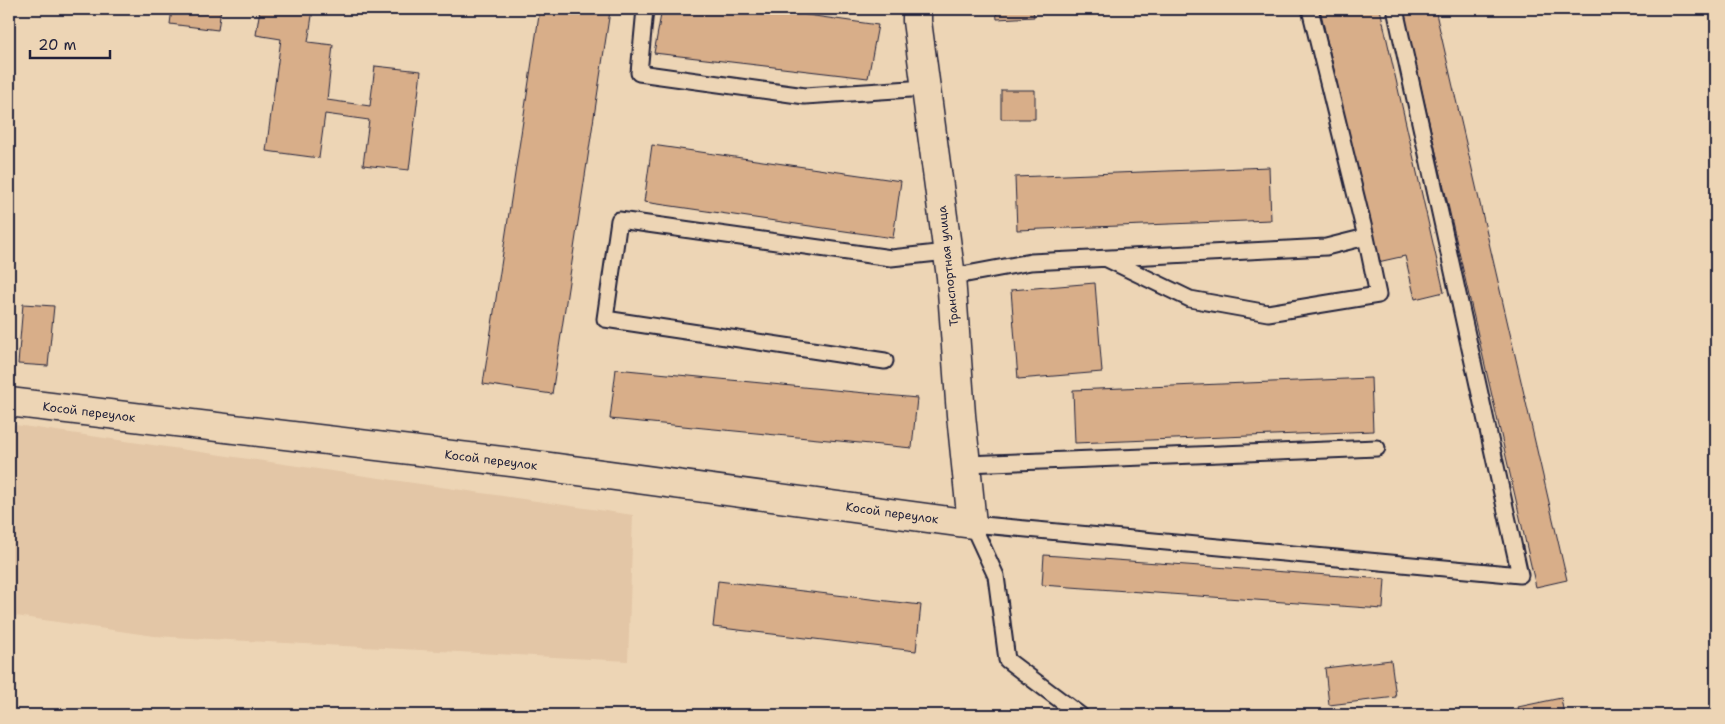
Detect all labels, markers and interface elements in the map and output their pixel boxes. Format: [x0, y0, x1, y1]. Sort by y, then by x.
scale bar [30, 28, 110, 60]
text: 20 m [38, 35, 77, 55]
street label: Транспортная улица [934, 204, 962, 327]
street label: Косой переулок [42, 398, 137, 426]
street label: Косой переулок [444, 446, 539, 474]
street label: Косой переулок [845, 499, 940, 528]

